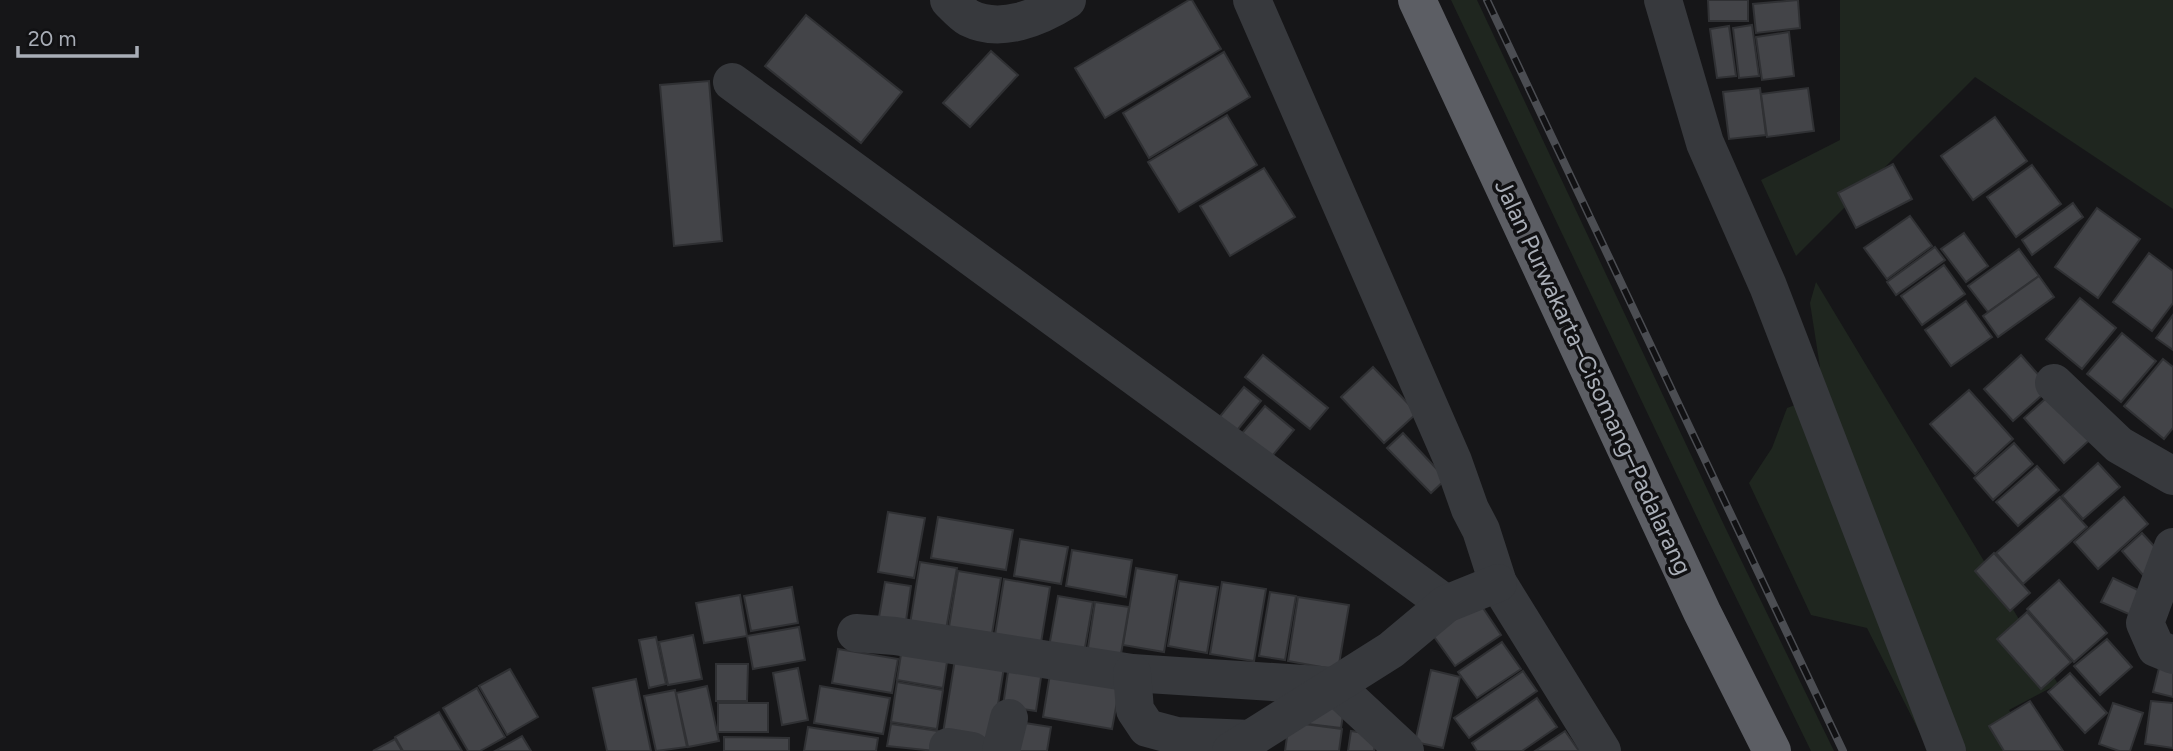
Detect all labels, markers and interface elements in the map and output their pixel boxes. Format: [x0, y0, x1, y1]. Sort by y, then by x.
scale bar [18, 14, 136, 58]
text: 20 m [28, 26, 76, 51]
street label: Jalan Purwakarta–Cisomang–Padalarang [1489, 175, 1698, 579]

